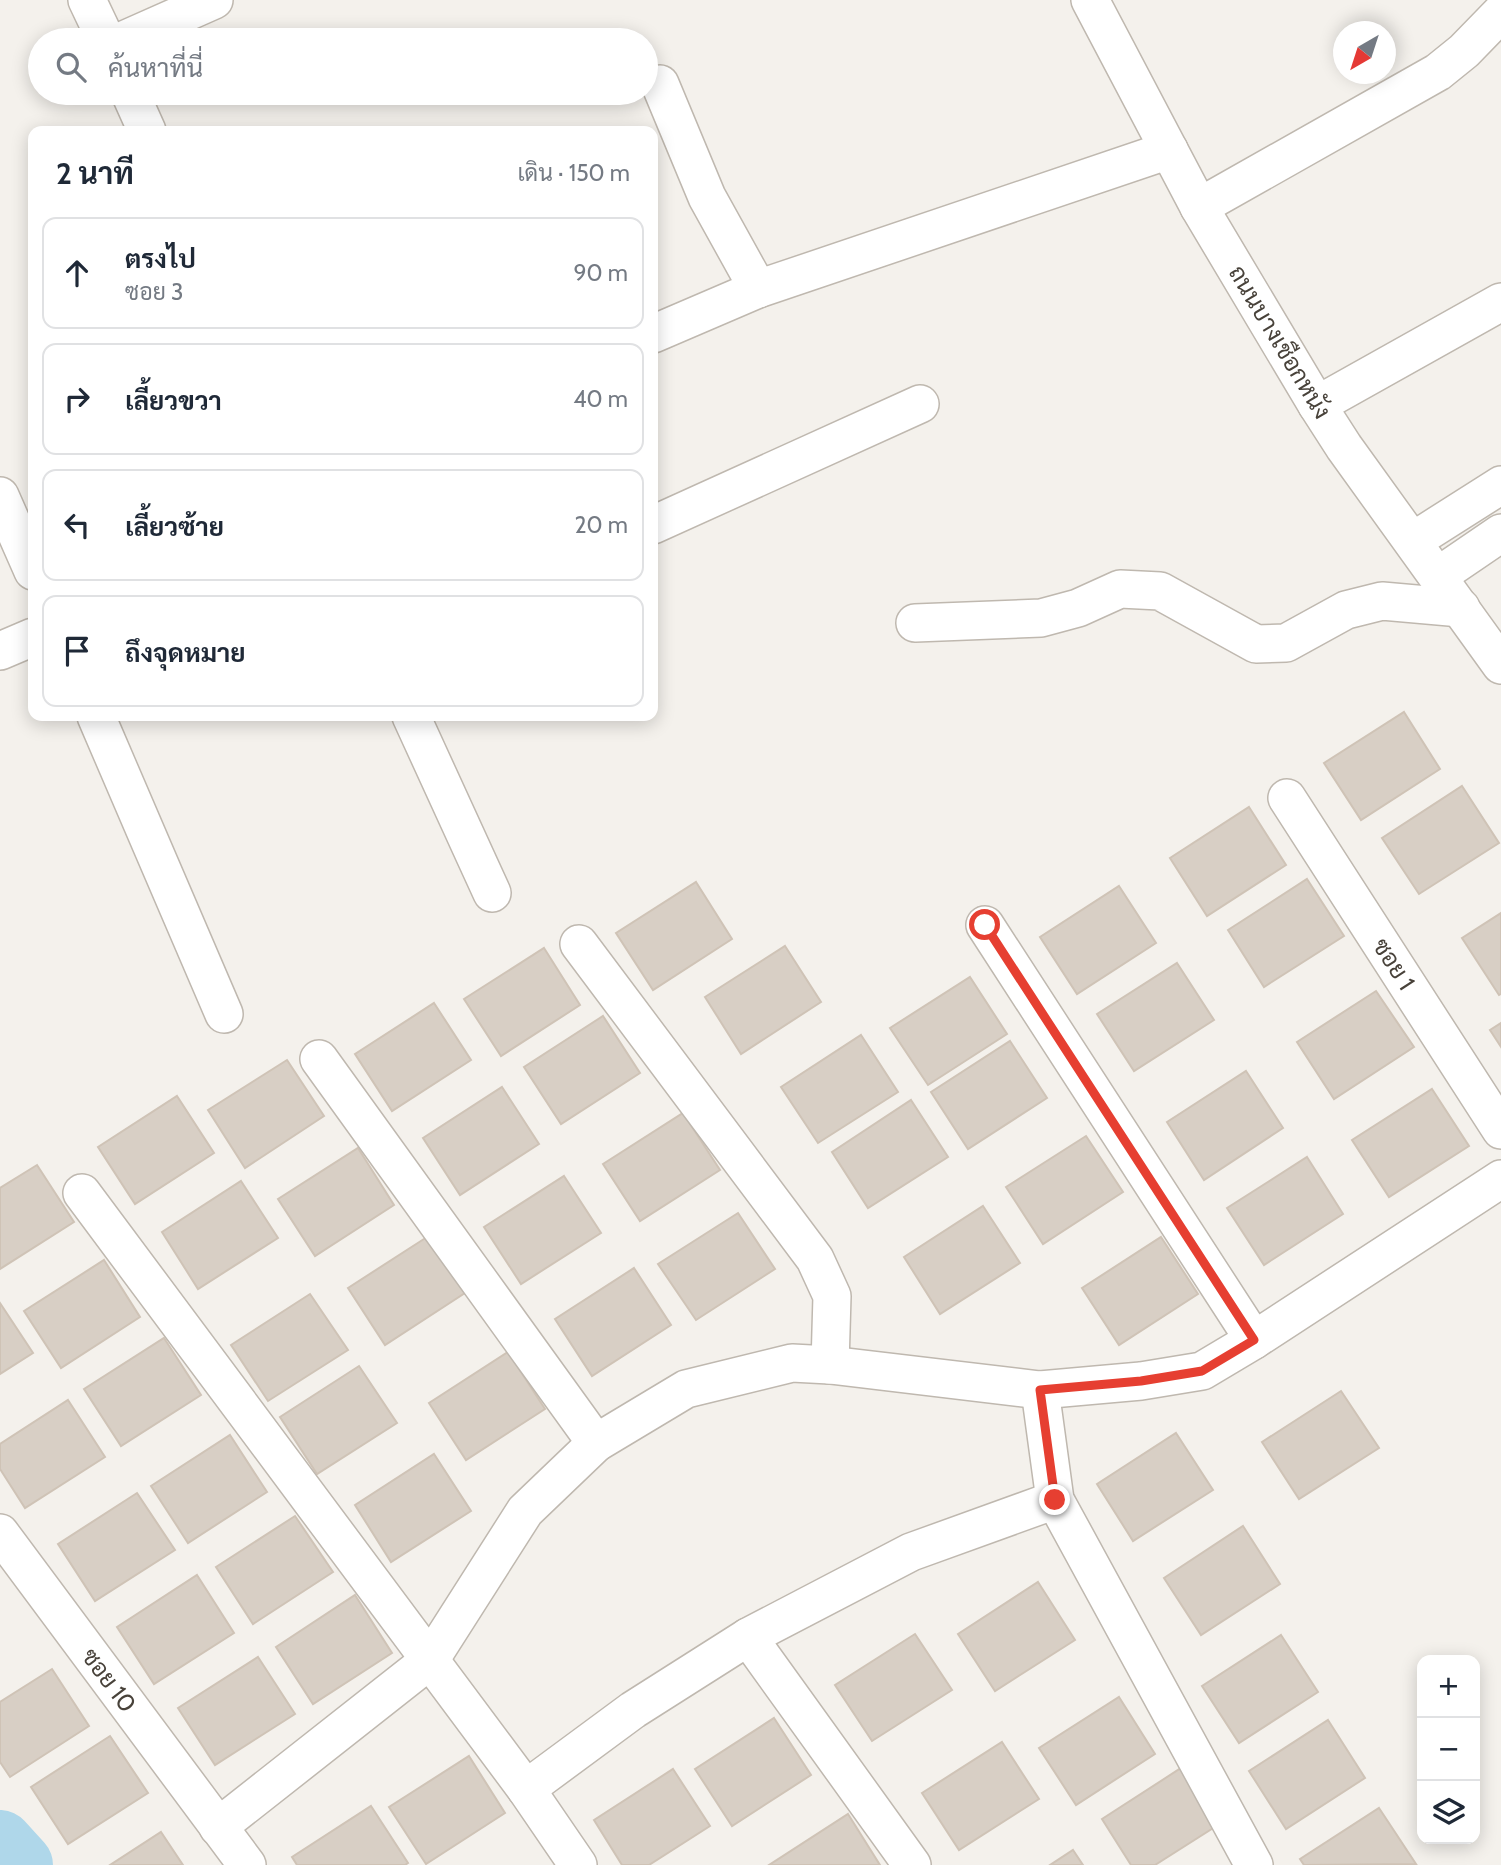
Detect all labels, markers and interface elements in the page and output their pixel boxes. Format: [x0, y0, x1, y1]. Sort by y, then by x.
north arrow [1333, 21, 1396, 84]
search box [28, 28, 658, 105]
icon: search [52, 48, 90, 86]
text: ค้นหาที่นี่ [108, 52, 203, 84]
text: 2 นาที [56, 155, 134, 192]
text: เดิน · 150 m [517, 159, 630, 187]
text: ตรงไป [125, 243, 196, 275]
icon: ahead [58, 254, 96, 292]
text: 90 m [574, 259, 628, 287]
street label: ถนนบางเชือกหนัง [1223, 260, 1337, 424]
text: ซอย 3 [125, 278, 183, 306]
icon: right [58, 380, 96, 418]
text: เลี้ยวขวา [125, 385, 222, 417]
text: 40 m [573, 385, 628, 413]
icon: left [58, 506, 96, 544]
text: เลี้ยวซ้าย [125, 511, 224, 543]
text: 20 m [575, 511, 628, 539]
icon: arrive [58, 632, 96, 670]
text: ถึงจุดหมาย [125, 637, 246, 669]
route start [969, 909, 1000, 940]
street label: ซอย 1 [1367, 933, 1421, 995]
route end [1039, 1484, 1070, 1515]
street label: ซอย 10 [76, 1642, 142, 1718]
map controls [1417, 1655, 1480, 1844]
button: + [1417, 1655, 1480, 1718]
button: − [1417, 1718, 1480, 1781]
button: layers [1417, 1781, 1480, 1844]

